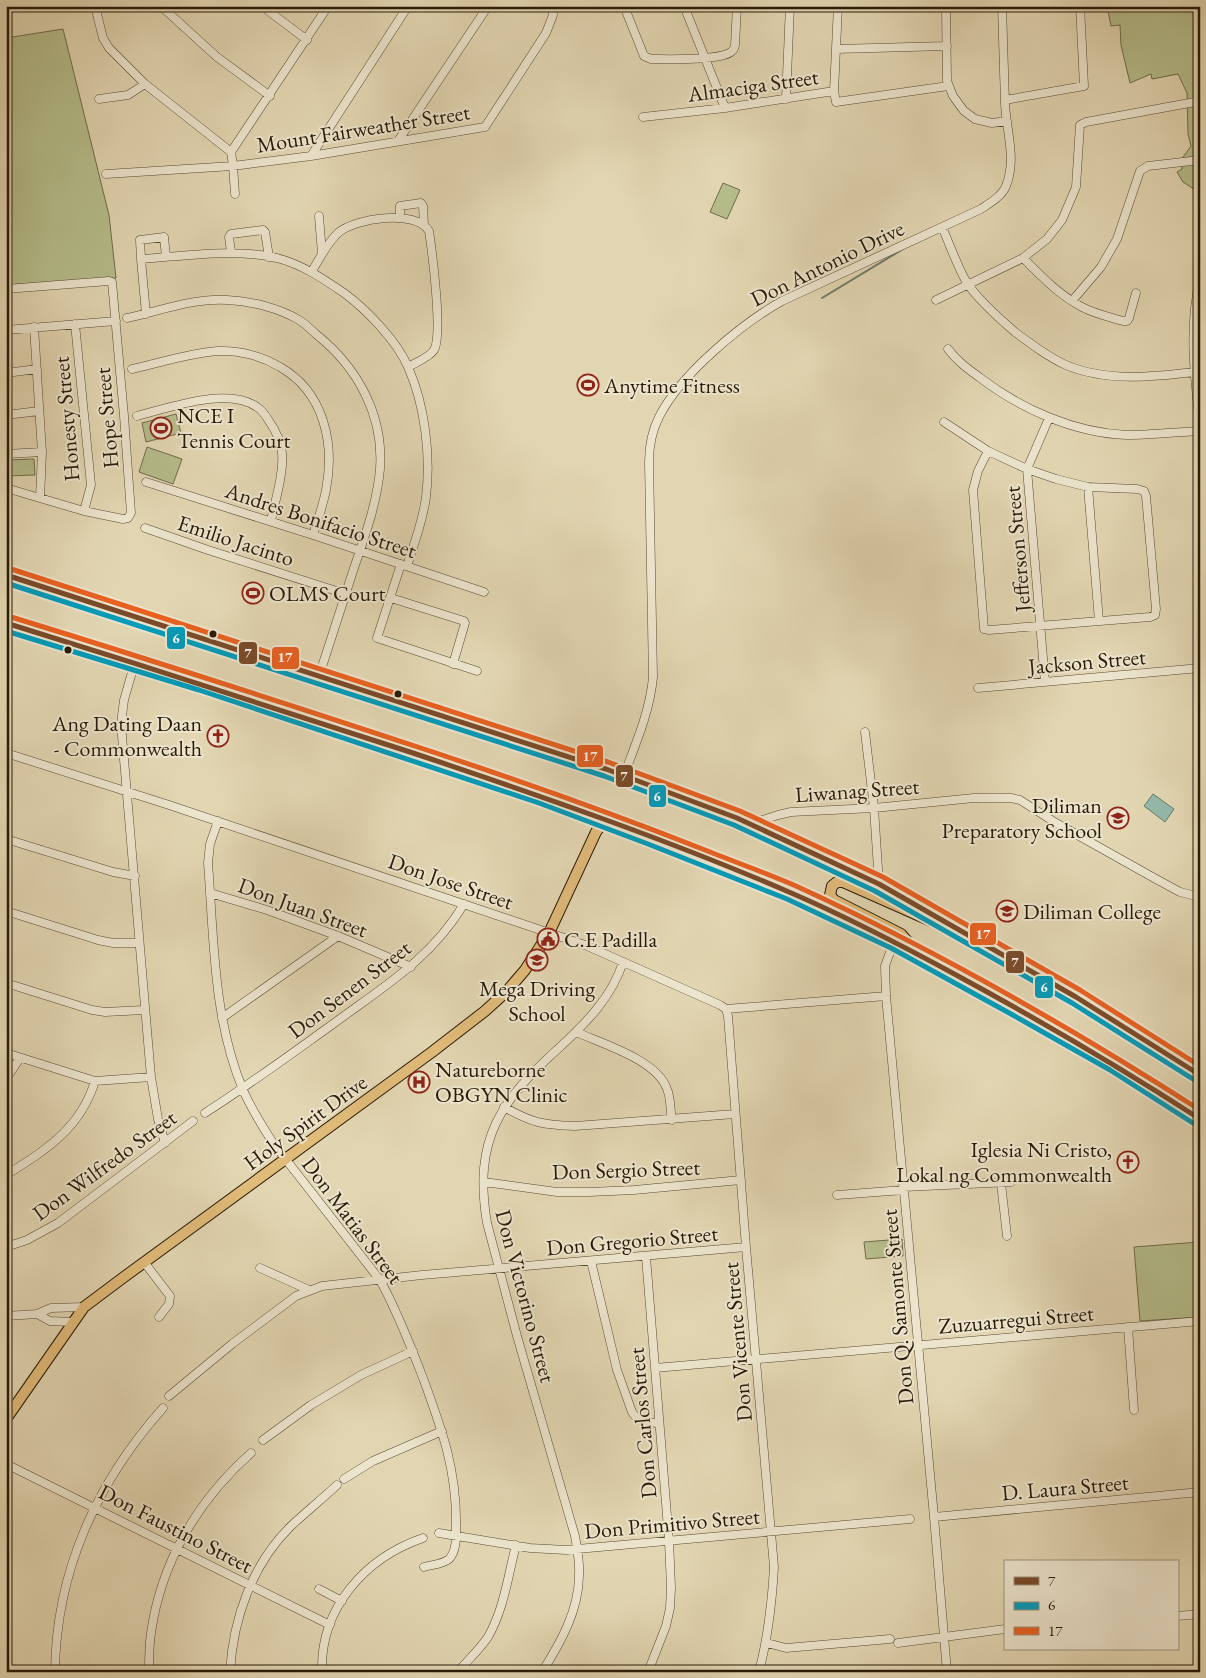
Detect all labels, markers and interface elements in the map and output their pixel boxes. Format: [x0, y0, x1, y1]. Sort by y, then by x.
street label: Almaciga Street [685, 62, 820, 109]
street label: Mount Fairweather Street [254, 97, 472, 160]
street label: Don Antonio Drive [746, 214, 909, 313]
street label: Honesty Street [47, 355, 86, 483]
street label: Hope Street [88, 366, 125, 470]
place label: Anytime Fitness [603, 371, 740, 400]
sports icon: Anytime Fitness [576, 373, 600, 397]
place label: NCE I Tennis Court [177, 401, 291, 455]
sports icon: NCE I Tennis Court [149, 416, 173, 440]
street label: Andres Bonifacio Street [221, 476, 420, 565]
street label: Jefferson Street [998, 485, 1038, 615]
street label: Emilio Jacinto [174, 508, 298, 573]
place label: OLMS Court [269, 579, 386, 608]
sports icon: OLMS Court [241, 581, 265, 605]
line badge: 6 [166, 626, 186, 650]
text: 6 [172, 629, 180, 647]
unlabelled marker [208, 629, 218, 639]
line badge: 7 [238, 641, 258, 665]
street label: Jackson Street [1025, 642, 1147, 681]
text: 7 [244, 644, 252, 662]
unlabelled marker [63, 645, 73, 655]
line badge: 17 [271, 646, 300, 670]
text: 17 [278, 648, 293, 666]
unlabelled marker [393, 689, 403, 699]
place label: Ang Dating Daan - Commonwealth [51, 709, 202, 763]
church icon: Ang Dating Daan - Commonwealth [206, 724, 230, 748]
line badge: 17 [576, 744, 604, 768]
text: 17 [583, 747, 598, 765]
line badge: 7 [615, 764, 634, 788]
text: 7 [620, 767, 628, 785]
street label: Liwanag Street [794, 772, 920, 809]
line badge: 6 [648, 784, 667, 808]
text: 6 [653, 787, 661, 805]
place label: Diliman Preparatory School [942, 791, 1102, 845]
school or university icon: Diliman Preparatory School [1106, 806, 1130, 830]
street label: Don Jose Street [385, 847, 517, 916]
street label: Don Juan Street [234, 871, 372, 944]
place label: Diliman College [1023, 897, 1161, 926]
school or university icon: Diliman College [995, 899, 1019, 923]
line badge: 17 [969, 922, 997, 946]
place label: C.E Padilla [564, 925, 657, 954]
text: 17 [976, 925, 991, 943]
public building icon: C.E Padilla [536, 927, 560, 951]
street label: Don Senen Street [282, 934, 417, 1045]
school or university icon: Mega Driving School [525, 948, 549, 972]
line badge: 7 [1005, 950, 1025, 974]
text: 7 [1011, 953, 1019, 971]
place label: Mega Driving School [479, 974, 596, 1028]
line badge: 6 [1034, 975, 1054, 999]
text: 6 [1040, 978, 1048, 996]
place label: Natureborne OBGYN Clinic [435, 1055, 568, 1109]
street label: Holy Spirit Drive [238, 1068, 373, 1177]
hospital icon: Natureborne OBGYN Clinic [407, 1070, 431, 1094]
street label: Don Wilfredo Street [26, 1103, 182, 1227]
place label: Iglesia Ni Cristo, Lokal ng Commonwealth [896, 1135, 1112, 1189]
church icon: Iglesia Ni Cristo, Lokal ng Commonwealth [1116, 1150, 1140, 1174]
street label: Don Matias Street [295, 1151, 410, 1290]
street label: Don Sergio Street [551, 1152, 701, 1187]
street label: Don Victorino Street [488, 1206, 563, 1386]
street label: Don Q. Samonte Street [875, 1208, 920, 1406]
street label: Don Gregorio Street [545, 1219, 719, 1262]
street label: Don Vicente Street [716, 1261, 759, 1423]
street label: Zuzuarregui Street [937, 1298, 1095, 1341]
street label: Don Carlos Street [621, 1346, 664, 1500]
street label: D. Laura Street [1000, 1467, 1130, 1507]
street label: Don Faustino Street [94, 1477, 258, 1580]
street label: Don Primitivo Street [583, 1501, 761, 1546]
legend [1004, 1560, 1178, 1650]
text: 7 [1048, 1571, 1056, 1590]
text: 6 [1048, 1595, 1055, 1614]
text: 17 [1048, 1621, 1063, 1640]

